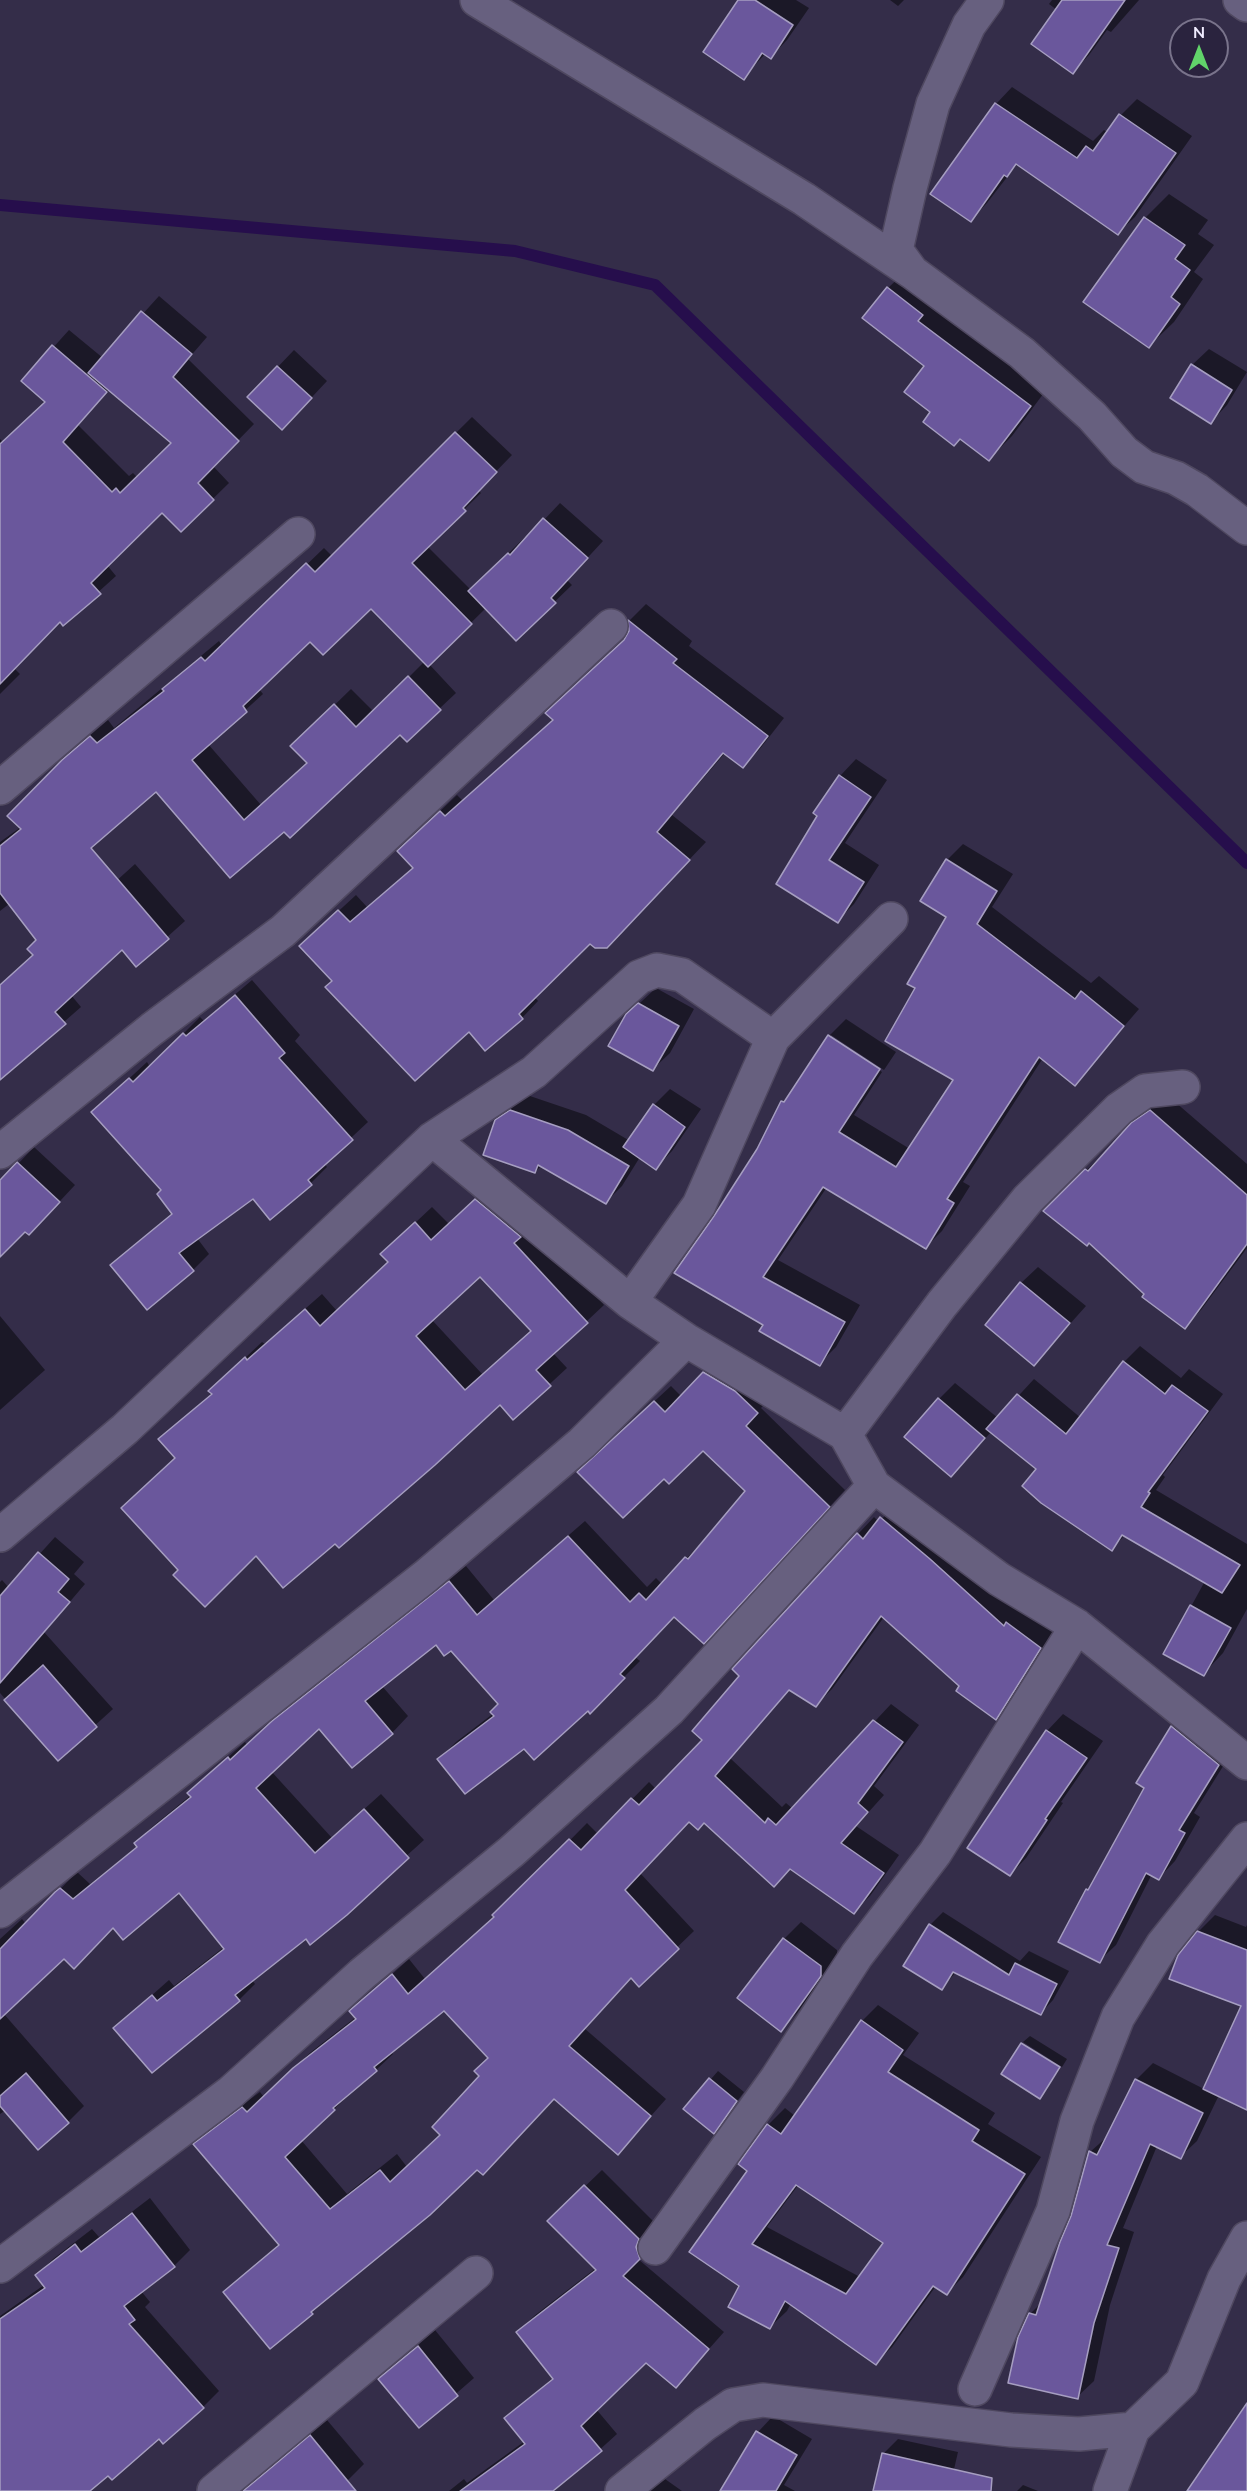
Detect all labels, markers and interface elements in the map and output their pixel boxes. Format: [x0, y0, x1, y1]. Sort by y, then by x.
north arrow [1169, 18, 1229, 78]
text: N [1193, 22, 1205, 42]

